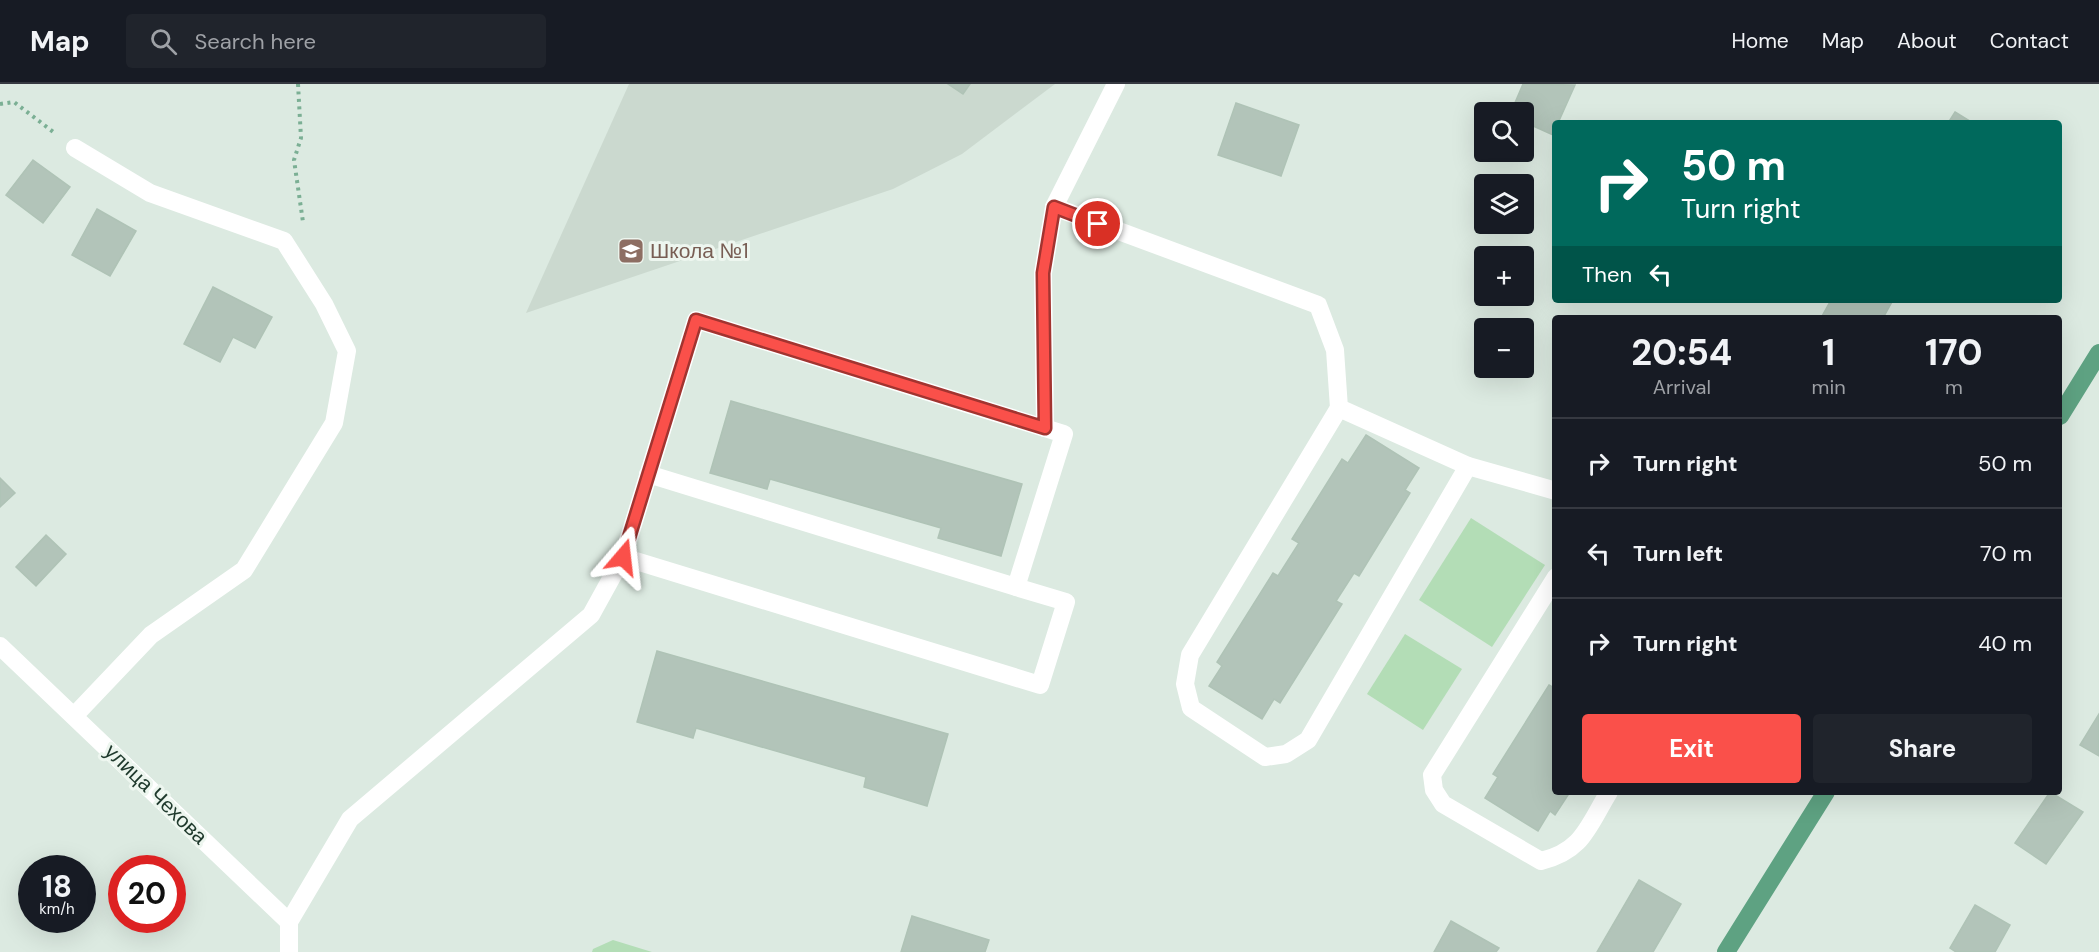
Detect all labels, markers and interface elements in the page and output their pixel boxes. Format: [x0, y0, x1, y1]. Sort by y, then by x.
search box [126, 14, 546, 68]
text: Map [30, 23, 90, 60]
icon: search [147, 25, 180, 58]
text: Search here [195, 27, 316, 56]
text: Home [1731, 27, 1789, 55]
text: Map [1822, 27, 1864, 55]
text: About [1897, 27, 1957, 55]
text: Contact [1990, 27, 2069, 55]
map controls [1474, 102, 1534, 378]
button: search [1474, 102, 1534, 162]
text: 50 m [1681, 138, 1786, 193]
icon: right [1582, 144, 1660, 222]
button: layers [1474, 174, 1534, 234]
text: Turn right [1681, 191, 1801, 226]
pin [1072, 198, 1123, 249]
icon: arrive [1081, 207, 1114, 240]
school or university icon: Школа №1 [616, 236, 646, 266]
place label: Школа №1 [650, 237, 749, 265]
button: + [1474, 246, 1534, 306]
icon: left [1644, 258, 1677, 291]
text: Then [1582, 260, 1632, 289]
button: − [1474, 318, 1534, 378]
text: 20:54 [1631, 329, 1732, 376]
text: 1 [1822, 329, 1835, 376]
text: 170 [1925, 329, 1983, 376]
text: Arrival [1653, 374, 1711, 400]
text: min [1812, 374, 1846, 400]
text: m [1945, 374, 1963, 400]
icon: right [1582, 447, 1615, 480]
text: Turn right [1633, 449, 1738, 478]
text: 50 m [1978, 449, 2032, 478]
position arrow [591, 525, 655, 589]
icon: left [1582, 537, 1615, 570]
text: Turn left [1633, 539, 1723, 568]
text: 70 m [1980, 539, 2032, 568]
icon: right [1582, 627, 1615, 660]
text: Turn right [1633, 629, 1738, 658]
text: 40 m [1978, 629, 2032, 658]
button: Exit [1582, 714, 1801, 783]
button: Share [1813, 714, 2032, 783]
street label: улица Чехова [98, 738, 214, 851]
speed limit sign: 20 [108, 855, 186, 933]
text: 18 [42, 867, 72, 906]
text: km/h [39, 899, 75, 919]

